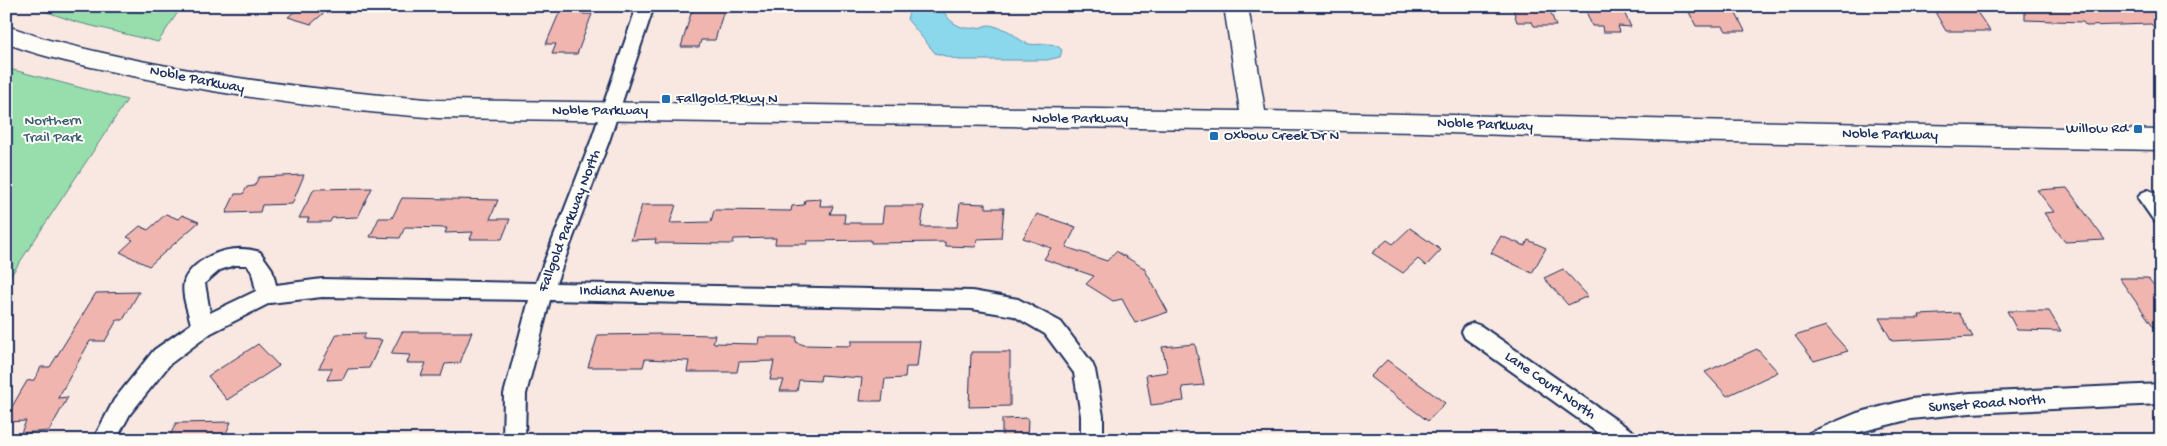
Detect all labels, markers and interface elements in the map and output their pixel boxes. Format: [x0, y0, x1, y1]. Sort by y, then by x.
street label: Noble Parkway [148, 62, 246, 98]
place label: Fallgold Pkwy N [675, 90, 778, 108]
marker: Fallgold Pkwy N [660, 93, 672, 105]
street label: Noble Parkway [552, 102, 649, 120]
street label: Noble Parkway [1032, 110, 1129, 128]
park label: Northern Trail Park [23, 112, 83, 147]
street label: Noble Parkway [1437, 114, 1534, 136]
place label: Willow Rd [2066, 120, 2129, 138]
marker: Willow Rd [2132, 123, 2144, 135]
street label: Noble Parkway [1842, 125, 1939, 145]
place label: Oxbow Creek Dr N [1224, 127, 1340, 145]
marker: Oxbow Creek Dr N [1208, 130, 1220, 142]
street label: Fallgold Parkway North [534, 147, 605, 296]
street label: Indiana Avenue [579, 282, 675, 302]
street label: Lane Court North [1501, 348, 1599, 424]
street label: Sunset Road North [1928, 391, 2046, 417]

